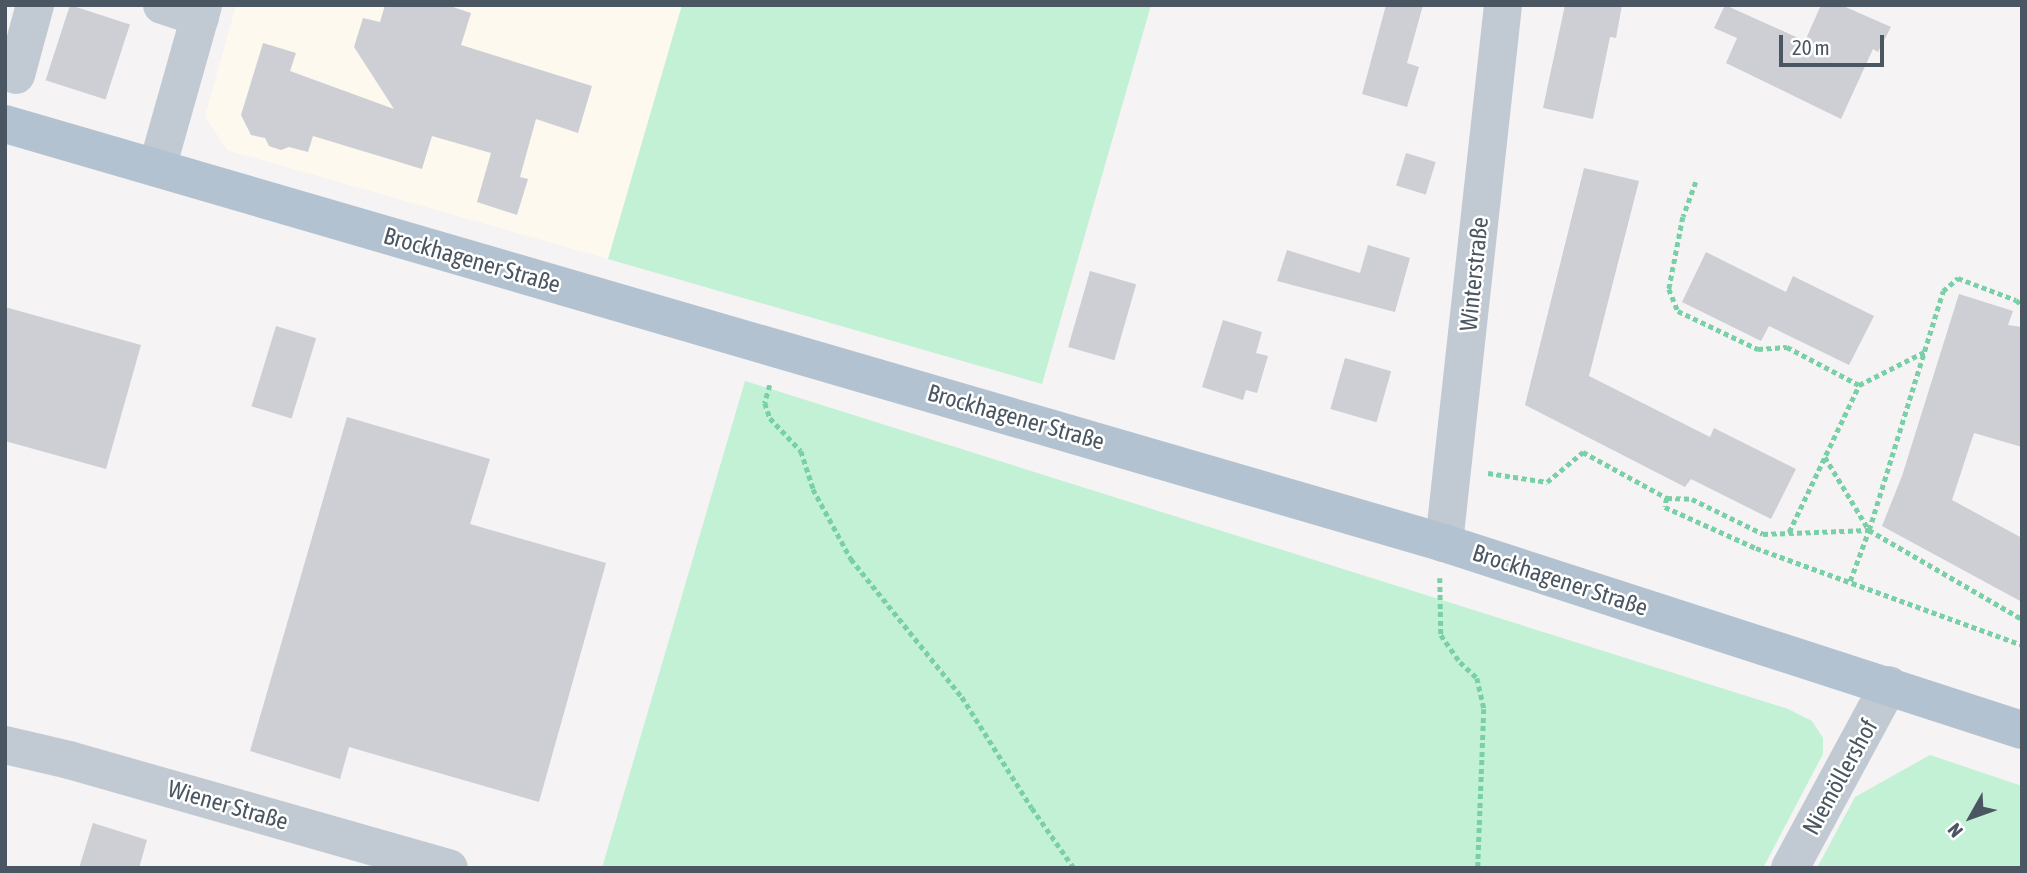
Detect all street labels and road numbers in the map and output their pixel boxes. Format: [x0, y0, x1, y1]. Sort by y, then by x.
street label: Winterstraße [1454, 216, 1494, 332]
street label: Brockhagener Straße [380, 221, 564, 299]
street label: Brockhagener Straße [924, 378, 1108, 456]
street label: Brockhagener Straße [1469, 538, 1651, 622]
street label: Niemöllershof [1796, 714, 1884, 840]
street label: Wiener Straße [165, 774, 291, 836]

